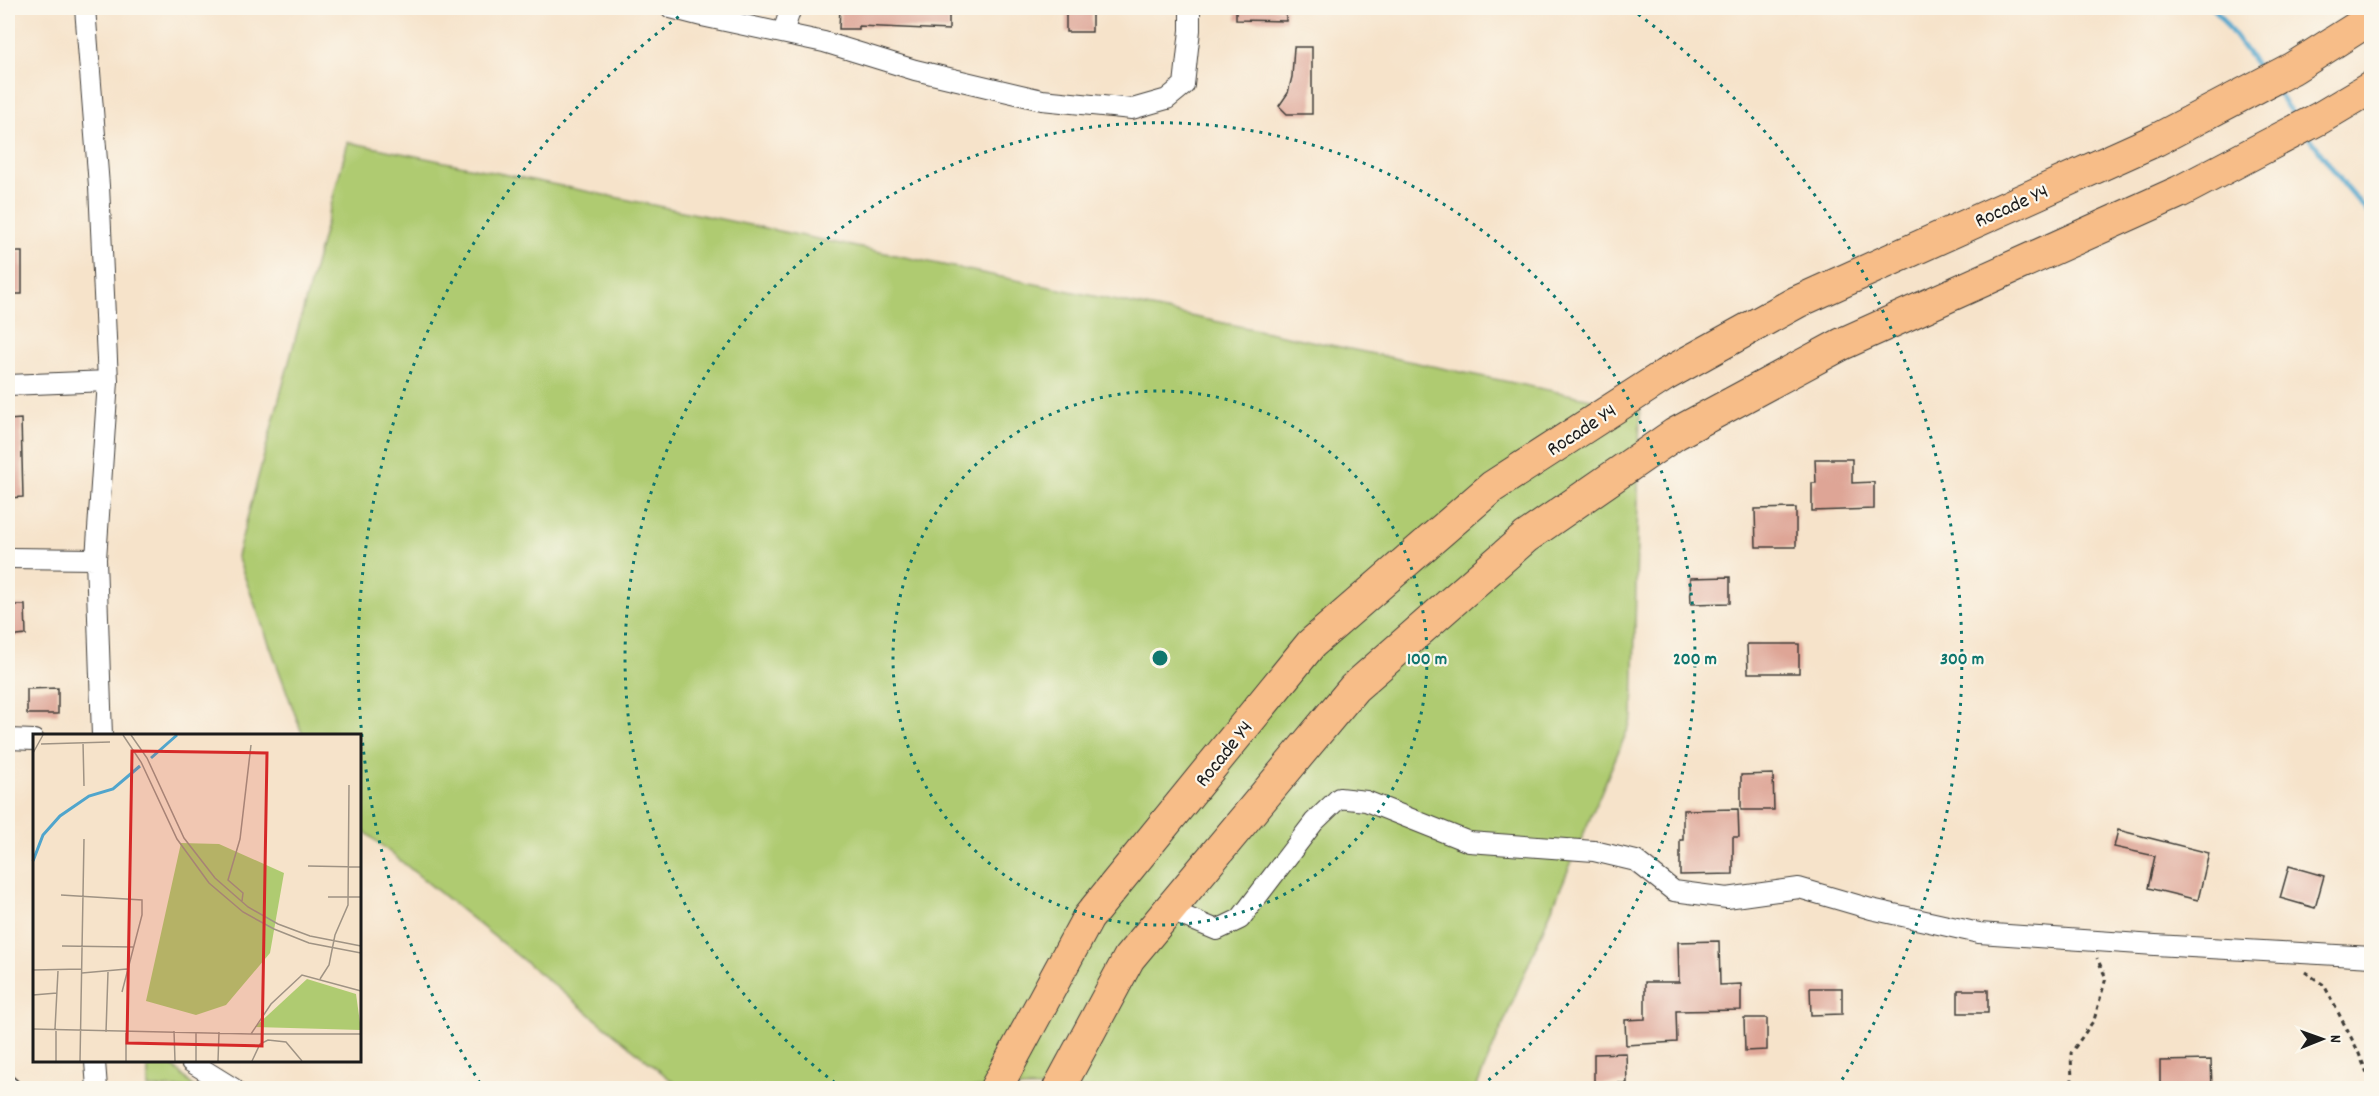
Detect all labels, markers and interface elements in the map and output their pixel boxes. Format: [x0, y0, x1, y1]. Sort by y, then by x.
street label: Rocade Y4 [1970, 178, 2054, 237]
street label: Rocade Y4 [1542, 398, 1624, 465]
centre of rings [1150, 648, 1170, 668]
text: 100 m [1407, 648, 1447, 673]
text: 200 m [1673, 648, 1717, 673]
text: 300 m [1940, 648, 1984, 673]
street label: Rocade Y4 [1189, 715, 1262, 795]
inset map [33, 734, 362, 1063]
north arrow [2292, 1009, 2352, 1069]
text: N [2323, 1035, 2346, 1043]

